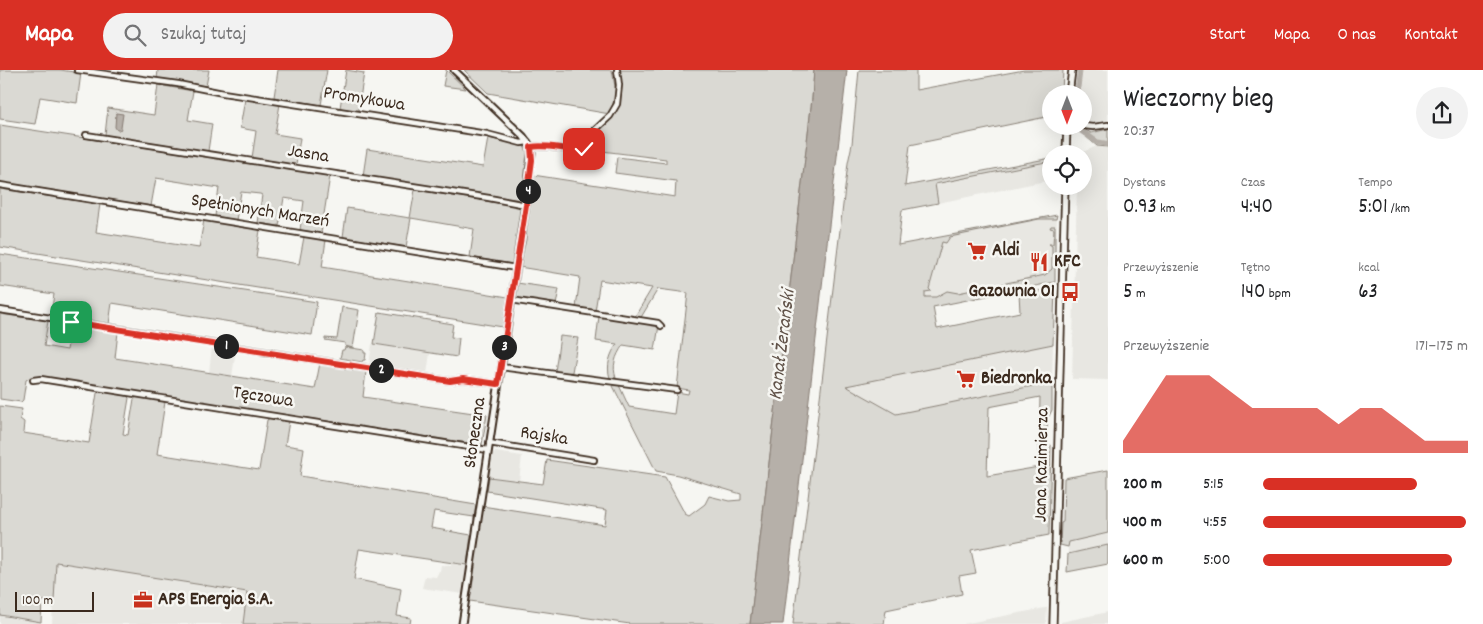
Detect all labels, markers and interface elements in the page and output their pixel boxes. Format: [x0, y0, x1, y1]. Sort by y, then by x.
search box [103, 13, 453, 58]
text: Mapa [25, 18, 73, 52]
icon: search [121, 21, 149, 49]
text: Szukaj tutaj [161, 22, 247, 49]
text: Start [1209, 23, 1246, 48]
text: Mapa [1274, 23, 1309, 48]
text: O nas [1337, 23, 1376, 48]
text: Kontakt [1404, 23, 1458, 48]
street label: Promykowa [321, 80, 408, 120]
text: Wieczorny bieg [1123, 81, 1274, 121]
north arrow [1042, 85, 1092, 135]
map controls [1042, 85, 1092, 195]
button: share [1416, 87, 1468, 139]
text: 20:37 [1123, 120, 1155, 143]
pin [563, 128, 605, 170]
icon: check [570, 135, 598, 163]
street label: Jasna [285, 138, 332, 172]
button: locate [1042, 145, 1092, 195]
text: Dystans [1123, 173, 1166, 193]
text: Czas [1241, 173, 1265, 193]
text: Tempo [1358, 173, 1392, 193]
pin: 4 [516, 178, 540, 204]
text: 4 [526, 181, 531, 201]
street label: Spełnionych Marzeń [189, 188, 331, 236]
text: 0.93 [1123, 193, 1157, 223]
text: 4:40 [1241, 193, 1273, 223]
text: 5:01 [1358, 193, 1388, 223]
text: km [1157, 199, 1175, 219]
text: /km [1388, 199, 1410, 219]
place label: Aldi [992, 238, 1020, 265]
supermarket icon: Aldi [966, 240, 988, 262]
place label: KFC [1054, 249, 1081, 276]
restaurant icon: KFC [1028, 251, 1050, 273]
text: Przewyższenie [1123, 258, 1199, 278]
text: Tętno [1241, 258, 1270, 278]
text: kcal [1358, 258, 1380, 278]
text: 5 [1123, 278, 1133, 308]
text: 140 [1241, 278, 1265, 308]
text: 63 [1358, 278, 1378, 308]
place label: Gazownia 01 [969, 279, 1055, 306]
bus stop icon: Gazownia 01 [1059, 281, 1081, 303]
text: m [1133, 284, 1146, 304]
text: bpm [1265, 284, 1291, 304]
water label: Kanał Żerański [762, 285, 804, 402]
pin [50, 301, 92, 343]
icon: arrive [57, 308, 85, 336]
pin: 1 [214, 334, 238, 358]
pin: 3 [492, 334, 516, 360]
text: Przewyższenie [1123, 335, 1209, 358]
text: 171–175 m [1415, 335, 1468, 358]
text: 1 [225, 336, 228, 356]
text: 3 [501, 337, 508, 357]
pin: 2 [368, 358, 394, 382]
text: 2 [378, 360, 385, 380]
place label: Biedronka [981, 366, 1053, 393]
supermarket icon: Biedronka [955, 368, 977, 390]
street label: Tęczowa [231, 380, 296, 416]
street label: Słoneczna [458, 395, 494, 470]
street label: Jana Kazimierza [1029, 407, 1058, 522]
street label: Rajska [518, 420, 571, 454]
text: 200 m [1123, 473, 1162, 496]
text: 5:15 [1203, 473, 1224, 496]
text: 400 m [1123, 511, 1162, 534]
text: 4:55 [1203, 511, 1227, 534]
text: 600 m [1123, 549, 1163, 572]
text: 5:00 [1203, 549, 1231, 572]
place label: APS Energia S.A. [158, 587, 273, 614]
scale bar [15, 589, 94, 612]
office icon: APS Energia S.A. [132, 589, 154, 611]
text: 100 m [22, 591, 53, 611]

